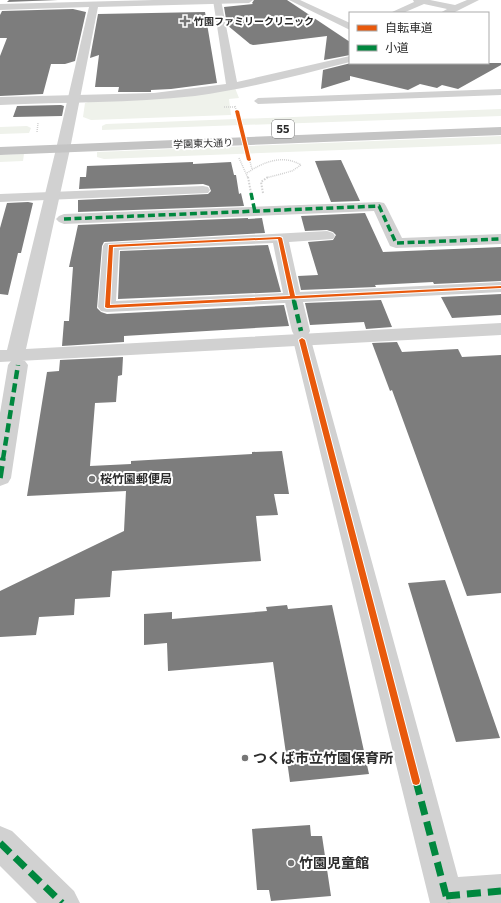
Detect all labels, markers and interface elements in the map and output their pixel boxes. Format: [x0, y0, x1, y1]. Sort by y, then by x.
legend [349, 12, 489, 64]
marker: 竹園ファミリークリニック [179, 15, 191, 27]
place label: 竹園ファミリークリニック [193, 15, 314, 27]
text: 自転車道 [385, 20, 433, 34]
text: 小道 [385, 40, 409, 54]
road number: 55 [272, 120, 294, 138]
street label: 学園東大通り [173, 136, 233, 150]
place label: 桜竹園郵便局 [100, 471, 172, 485]
marker: 桜竹園郵便局 [87, 474, 97, 484]
place label: つくば市立竹園保育所 [253, 749, 393, 766]
marker: つくば市立竹園保育所 [240, 753, 250, 763]
place label: 竹園児童館 [299, 854, 369, 871]
marker: 竹園児童館 [286, 858, 296, 868]

